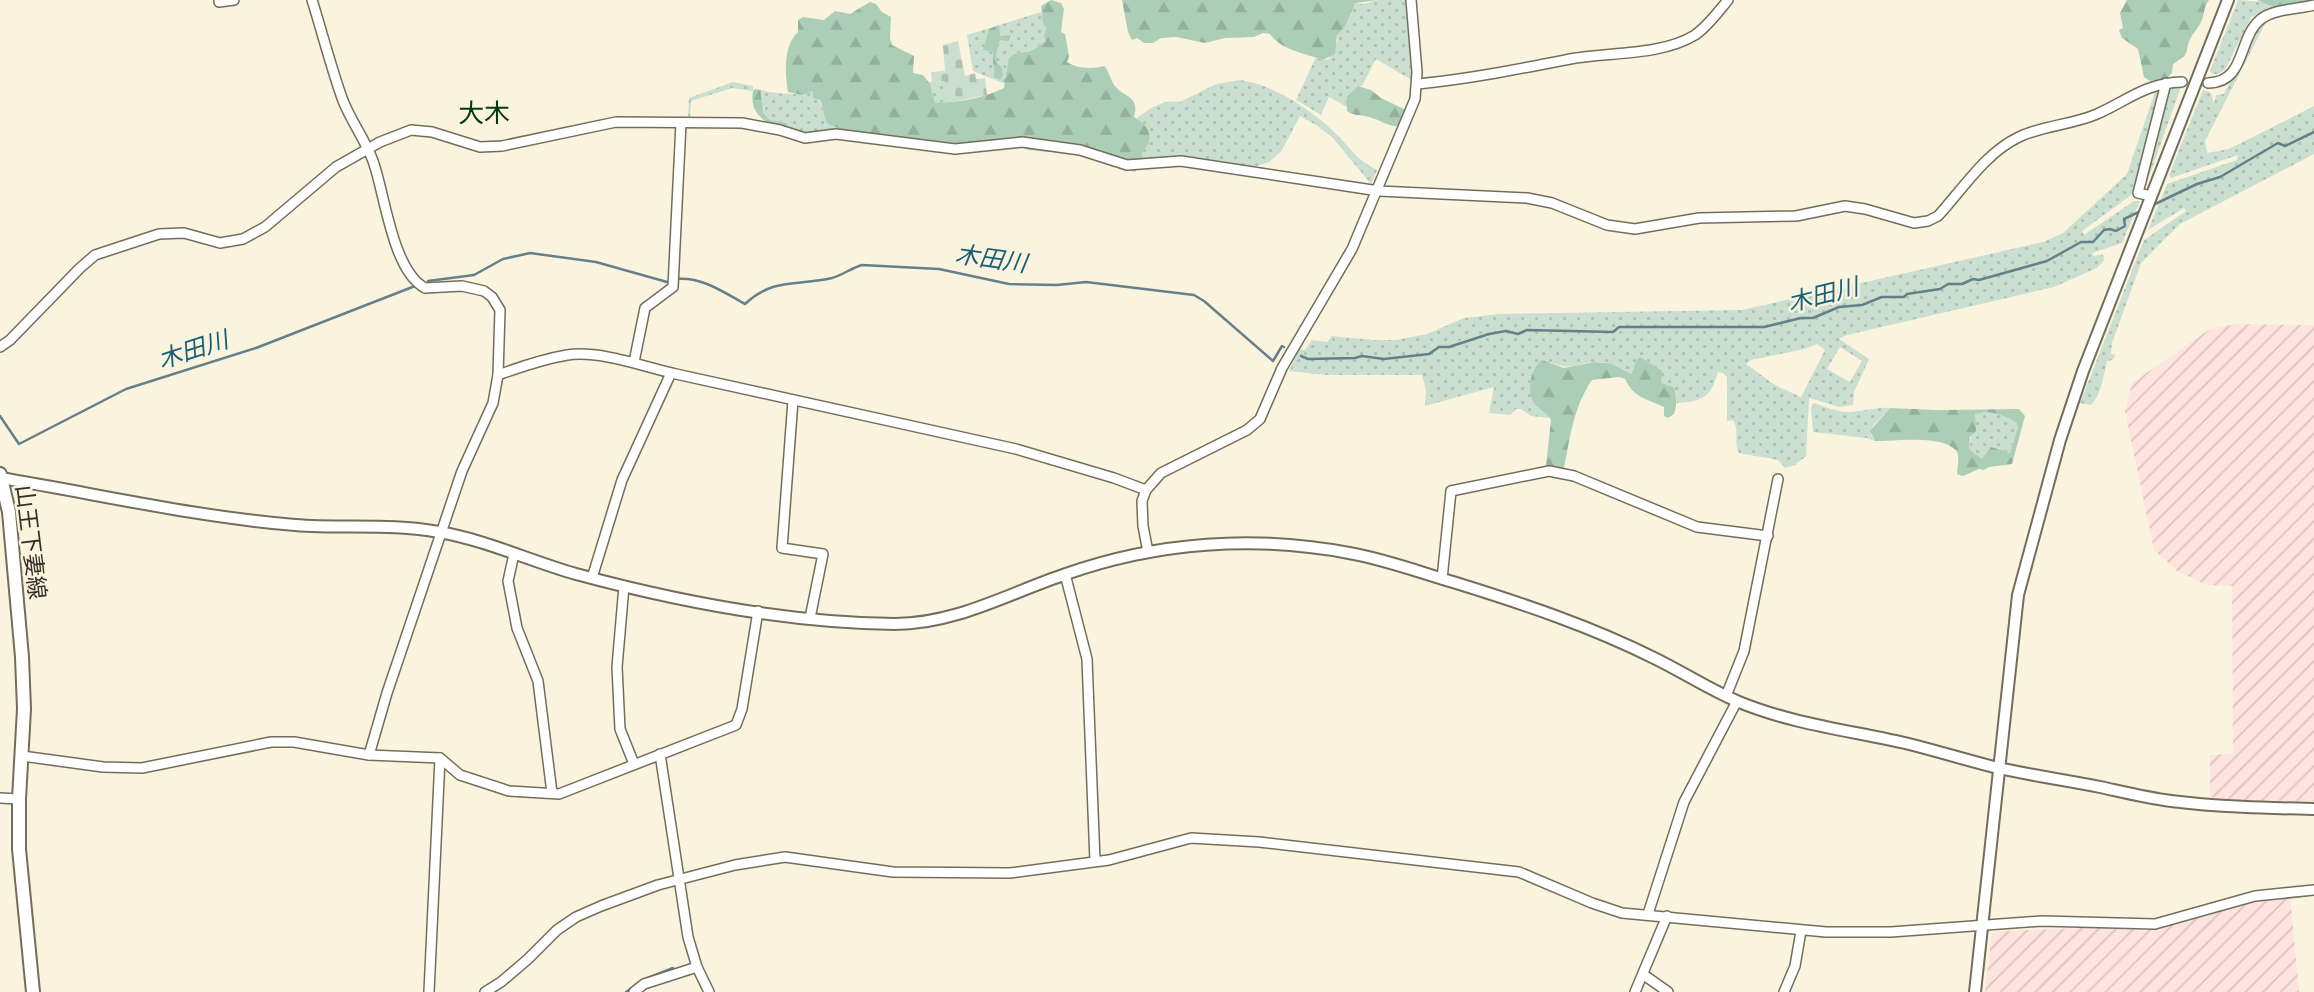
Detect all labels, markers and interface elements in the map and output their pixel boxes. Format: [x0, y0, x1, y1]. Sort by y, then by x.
district label: 大木 [458, 94, 510, 129]
water label: 木田川 [953, 236, 1032, 278]
water label: 木田川 [1784, 268, 1864, 317]
water label: 木田川 [153, 321, 234, 374]
street label: 山王下妻線 [10, 483, 55, 601]

